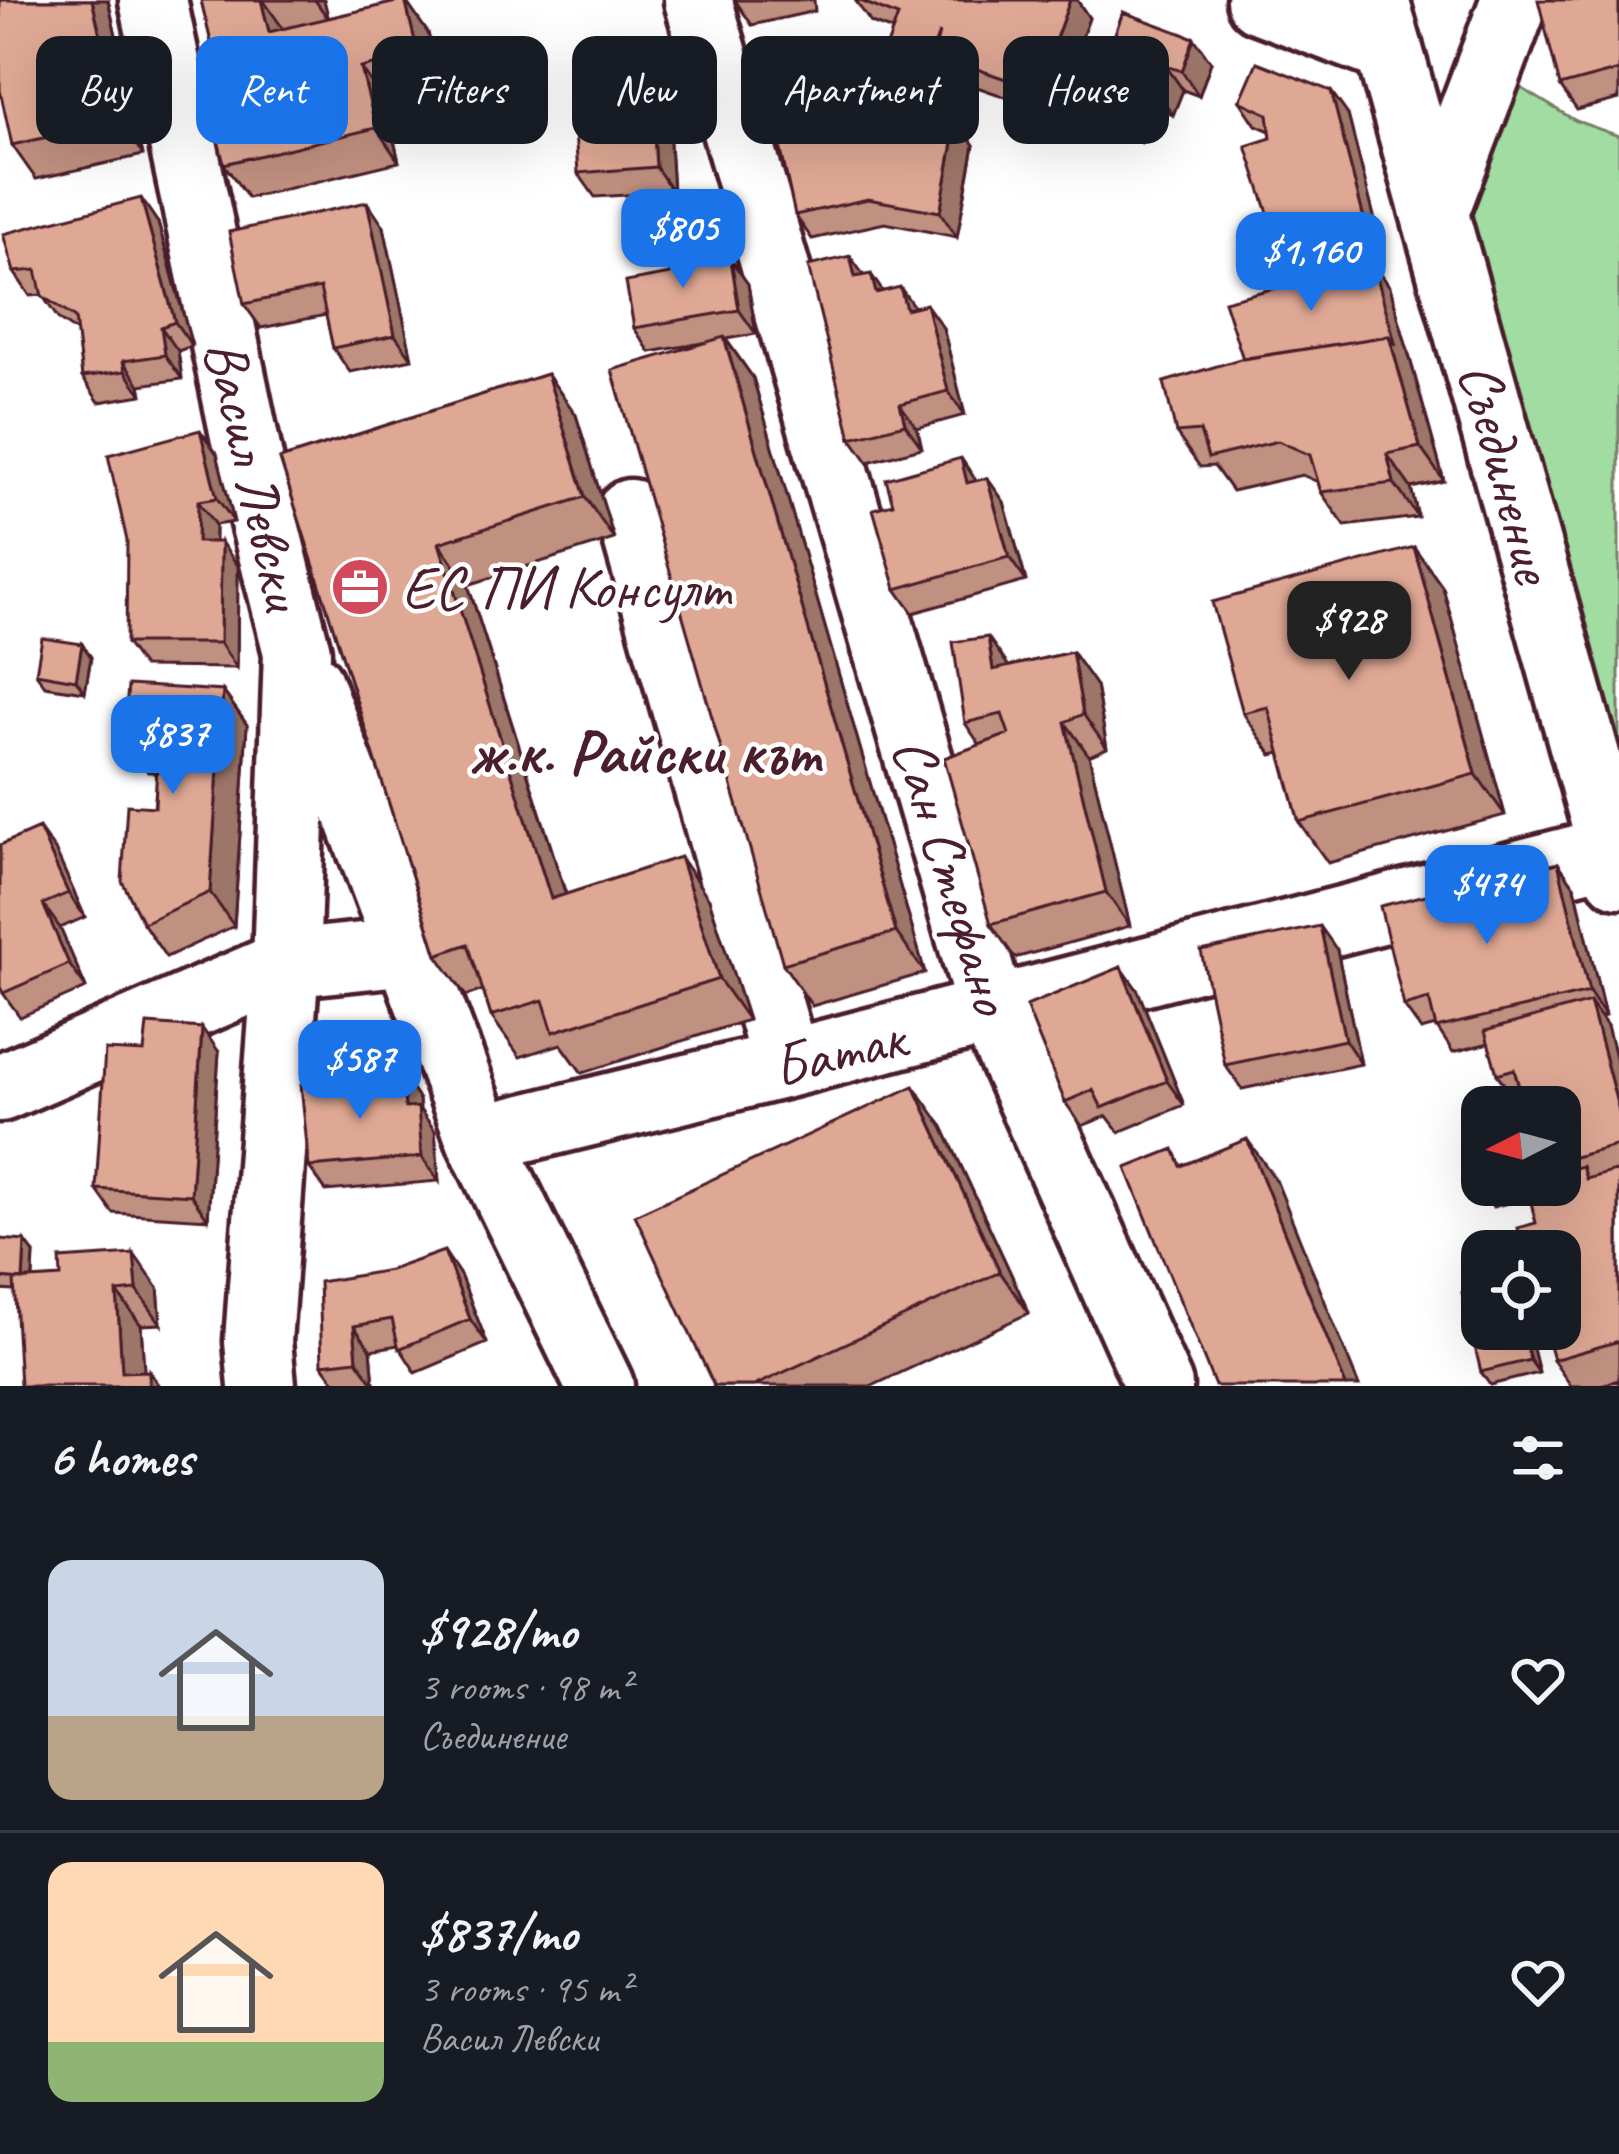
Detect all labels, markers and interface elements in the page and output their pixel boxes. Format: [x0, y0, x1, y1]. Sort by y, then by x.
chip: Buy [36, 36, 172, 144]
chip: Rent [196, 36, 348, 144]
chip: Filters [372, 36, 548, 144]
chip: New [572, 36, 717, 144]
chip: Apartment [741, 36, 979, 144]
chip: House [1003, 36, 1169, 144]
pin: $805 [612, 189, 754, 291]
text: $805 [648, 203, 718, 252]
pin: $1,160 [1213, 212, 1409, 314]
text: $1,160 [1263, 226, 1359, 275]
street label: Васил Левски [187, 332, 324, 620]
street label: Съединение [1441, 354, 1574, 594]
place label: ЕС ПИ Консулт [402, 550, 733, 626]
office icon: ЕС ПИ Консулт [329, 556, 391, 618]
pin: $928 [1278, 581, 1420, 683]
text: $928 [1314, 595, 1384, 644]
pin: $837 [102, 695, 244, 797]
text: $837 [138, 709, 208, 758]
district label: ж.к. Райски кът [469, 713, 824, 792]
street label: Сан Стефано [875, 728, 1032, 1025]
pin: $474 [1416, 845, 1558, 947]
text: $474 [1452, 859, 1522, 908]
street label: Батак [764, 998, 916, 1105]
pin: $587 [289, 1020, 431, 1122]
text: $587 [325, 1034, 395, 1083]
north arrow [1461, 1086, 1581, 1206]
map controls [1461, 1086, 1581, 1350]
button: locate [1461, 1230, 1581, 1350]
icon: filters [1505, 1425, 1571, 1491]
text: 6 homes [48, 1426, 193, 1490]
text: $928/mo [420, 1599, 577, 1663]
icon: home [144, 1608, 288, 1752]
icon: heart [1505, 1647, 1571, 1713]
text: 3 rooms · 98 m² [420, 1663, 631, 1712]
text: Съединение [420, 1712, 566, 1761]
text: $837/mo [420, 1901, 577, 1965]
icon: home [144, 1910, 288, 2054]
icon: heart [1505, 1949, 1571, 2015]
text: 3 rooms · 95 m² [420, 1965, 631, 2014]
text: Васил Левски [420, 2014, 598, 2063]

